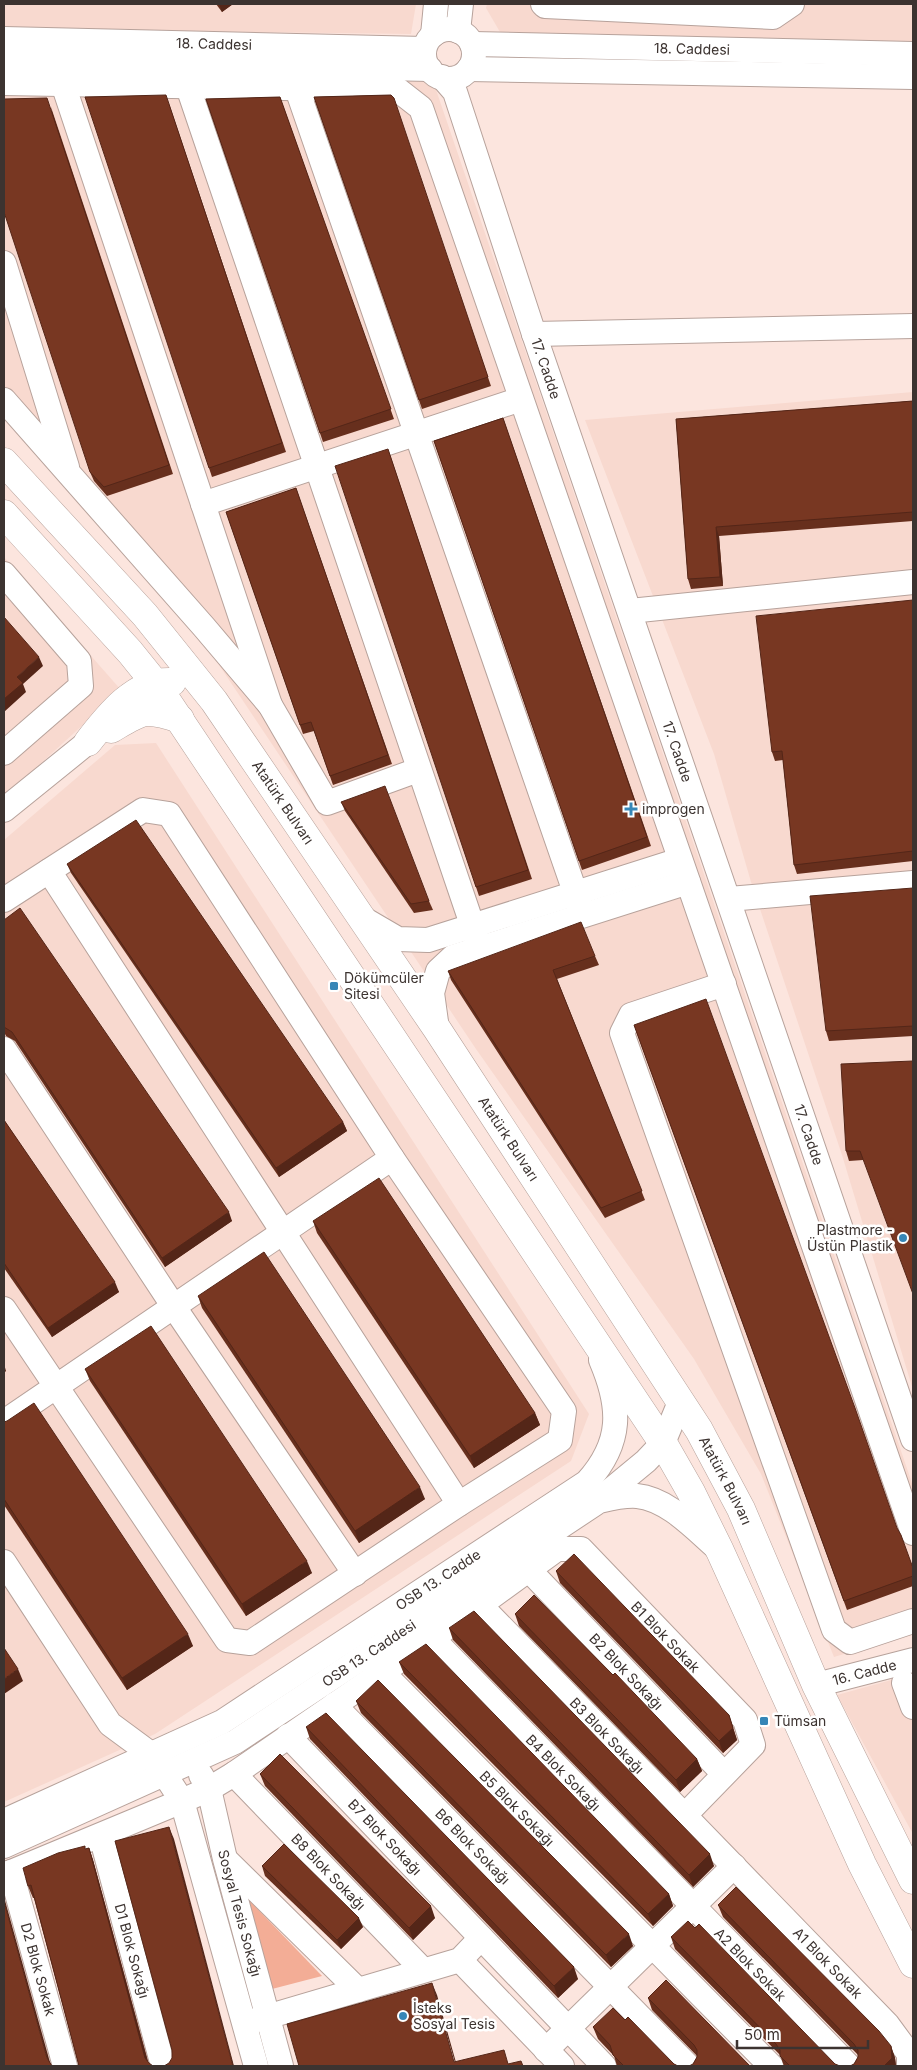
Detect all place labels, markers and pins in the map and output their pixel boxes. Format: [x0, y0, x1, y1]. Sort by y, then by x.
place label: improgen [642, 800, 705, 817]
marker: improgen [624, 802, 638, 816]
place label: Dökümcüler Sitesi [344, 969, 424, 1002]
marker: Dökümcüler Sitesi [328, 980, 340, 992]
place label: Plastmore - Üstün Plastik [807, 1221, 893, 1254]
marker: Plastmore - Üstün Plastik [897, 1232, 909, 1244]
place label: Tümsan [774, 1712, 826, 1729]
marker: Tümsan [758, 1715, 770, 1727]
place label: İsteks Sosyal Tesis [413, 1999, 495, 2032]
marker: İsteks Sosyal Tesis [397, 2010, 409, 2022]

